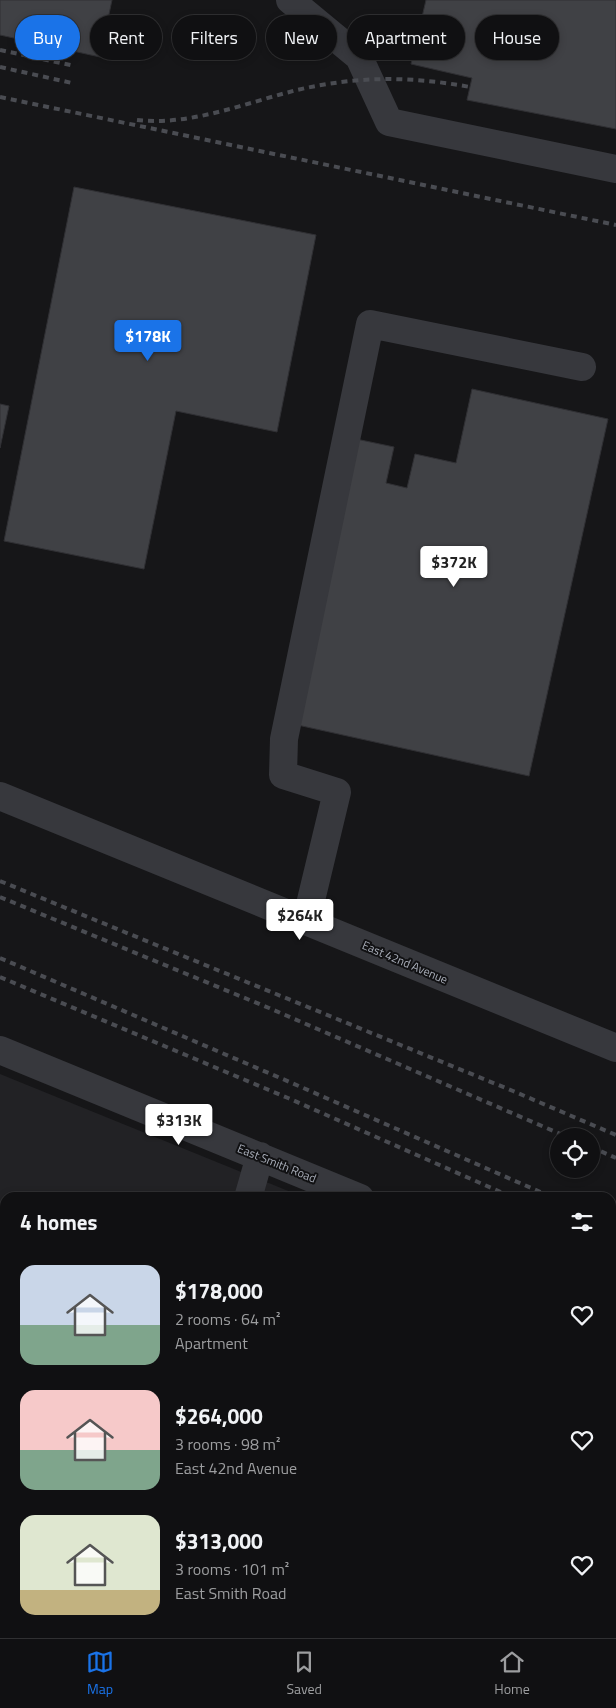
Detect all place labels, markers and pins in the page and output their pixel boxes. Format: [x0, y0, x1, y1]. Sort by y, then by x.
pin: $178K [113, 320, 183, 362]
pin: $372K [419, 546, 489, 588]
pin: $264K [265, 898, 335, 941]
pin: $313K [144, 1104, 214, 1146]

